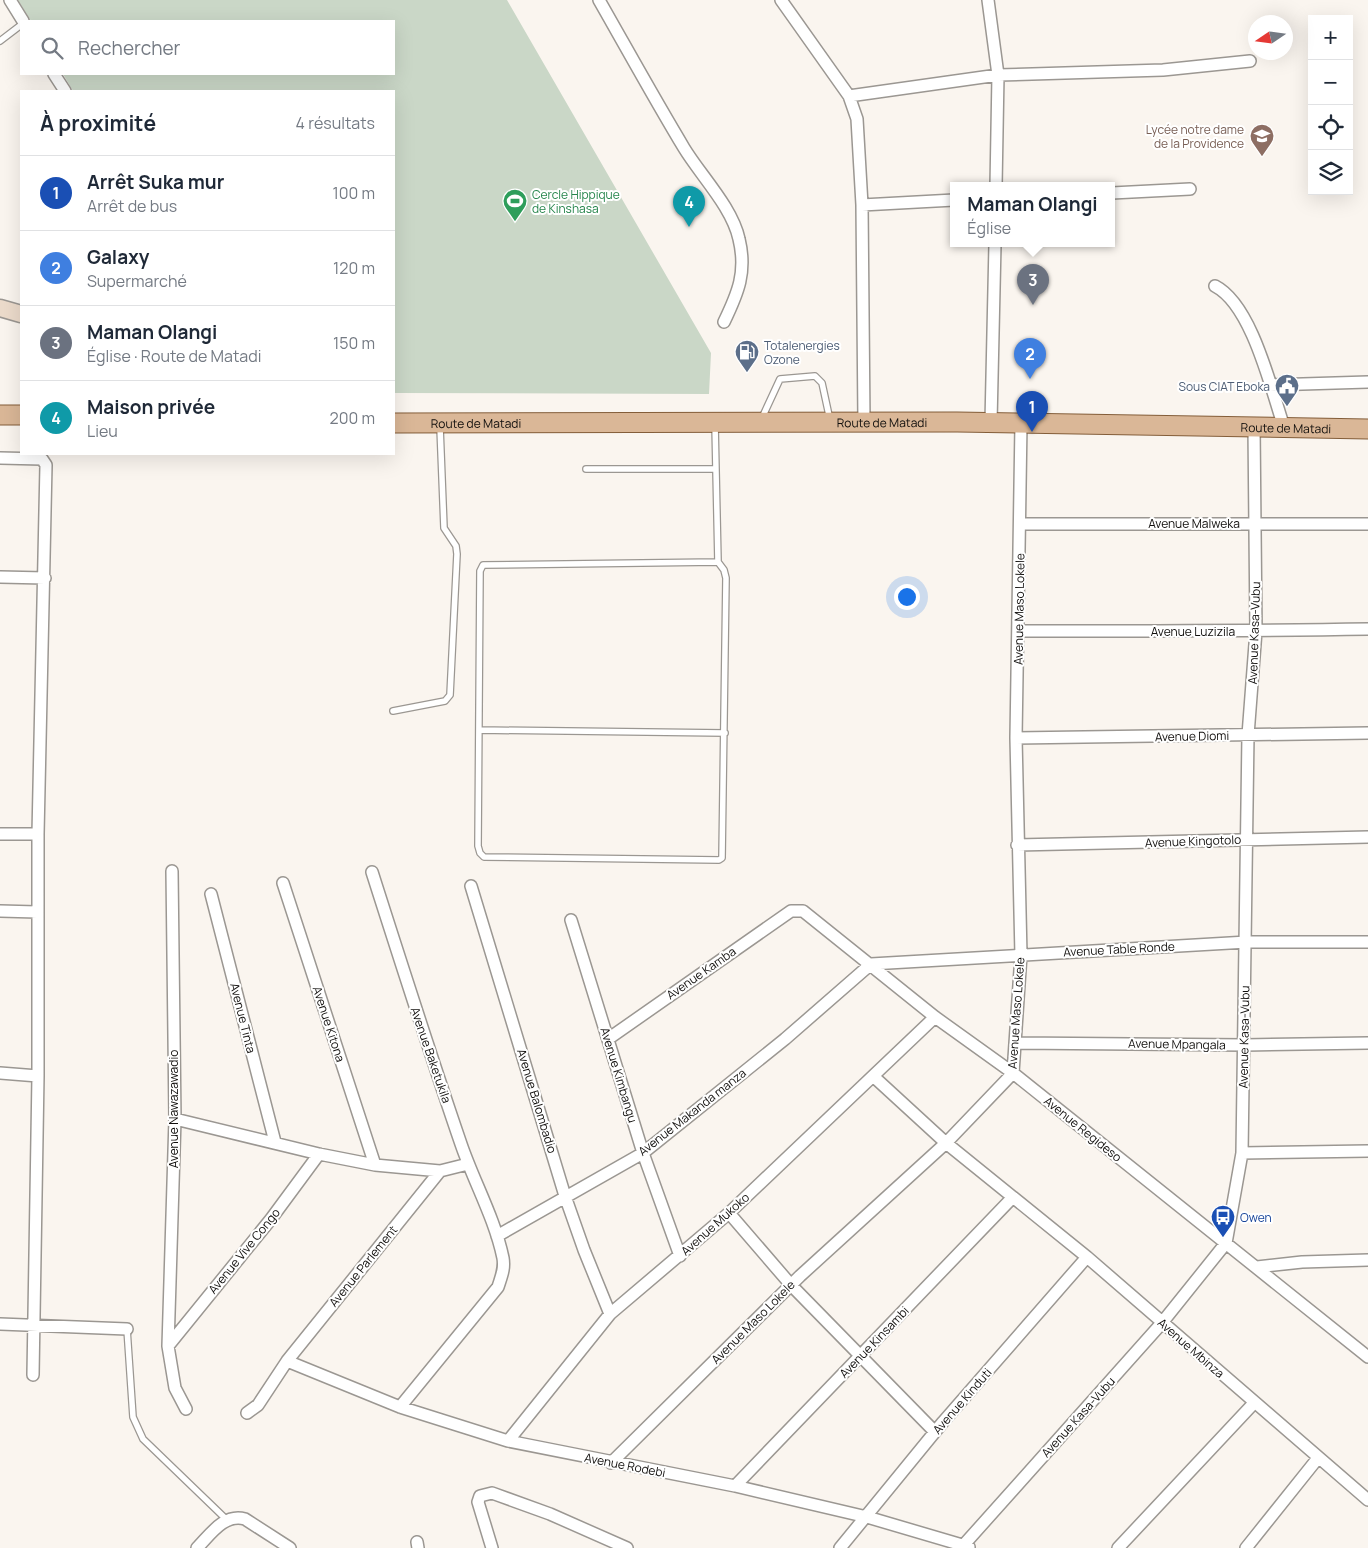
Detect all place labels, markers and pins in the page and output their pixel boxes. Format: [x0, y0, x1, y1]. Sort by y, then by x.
place label: Lycée notre dame de la Providence [1146, 121, 1244, 152]
school or university icon: Lycée notre dame de la Providence [1249, 123, 1275, 157]
place label: Cercle Hippique de Kinshasa [532, 186, 620, 217]
pin: 4 [673, 186, 705, 227]
sports icon: Cercle Hippique de Kinshasa [502, 188, 528, 222]
pin: 3 [1017, 264, 1049, 305]
place label: Totalenergies Ozone [764, 337, 840, 368]
pin: 2 [1014, 338, 1046, 379]
fuel station icon: Totalenergies Ozone [734, 339, 760, 373]
public building icon: Sous CIAT Eboka [1274, 373, 1300, 407]
place label: Sous CIAT Eboka [1179, 378, 1270, 395]
pin: 1 [1016, 391, 1048, 432]
bus stop icon: Owen [1210, 1204, 1236, 1238]
place label: Owen [1240, 1209, 1272, 1226]

